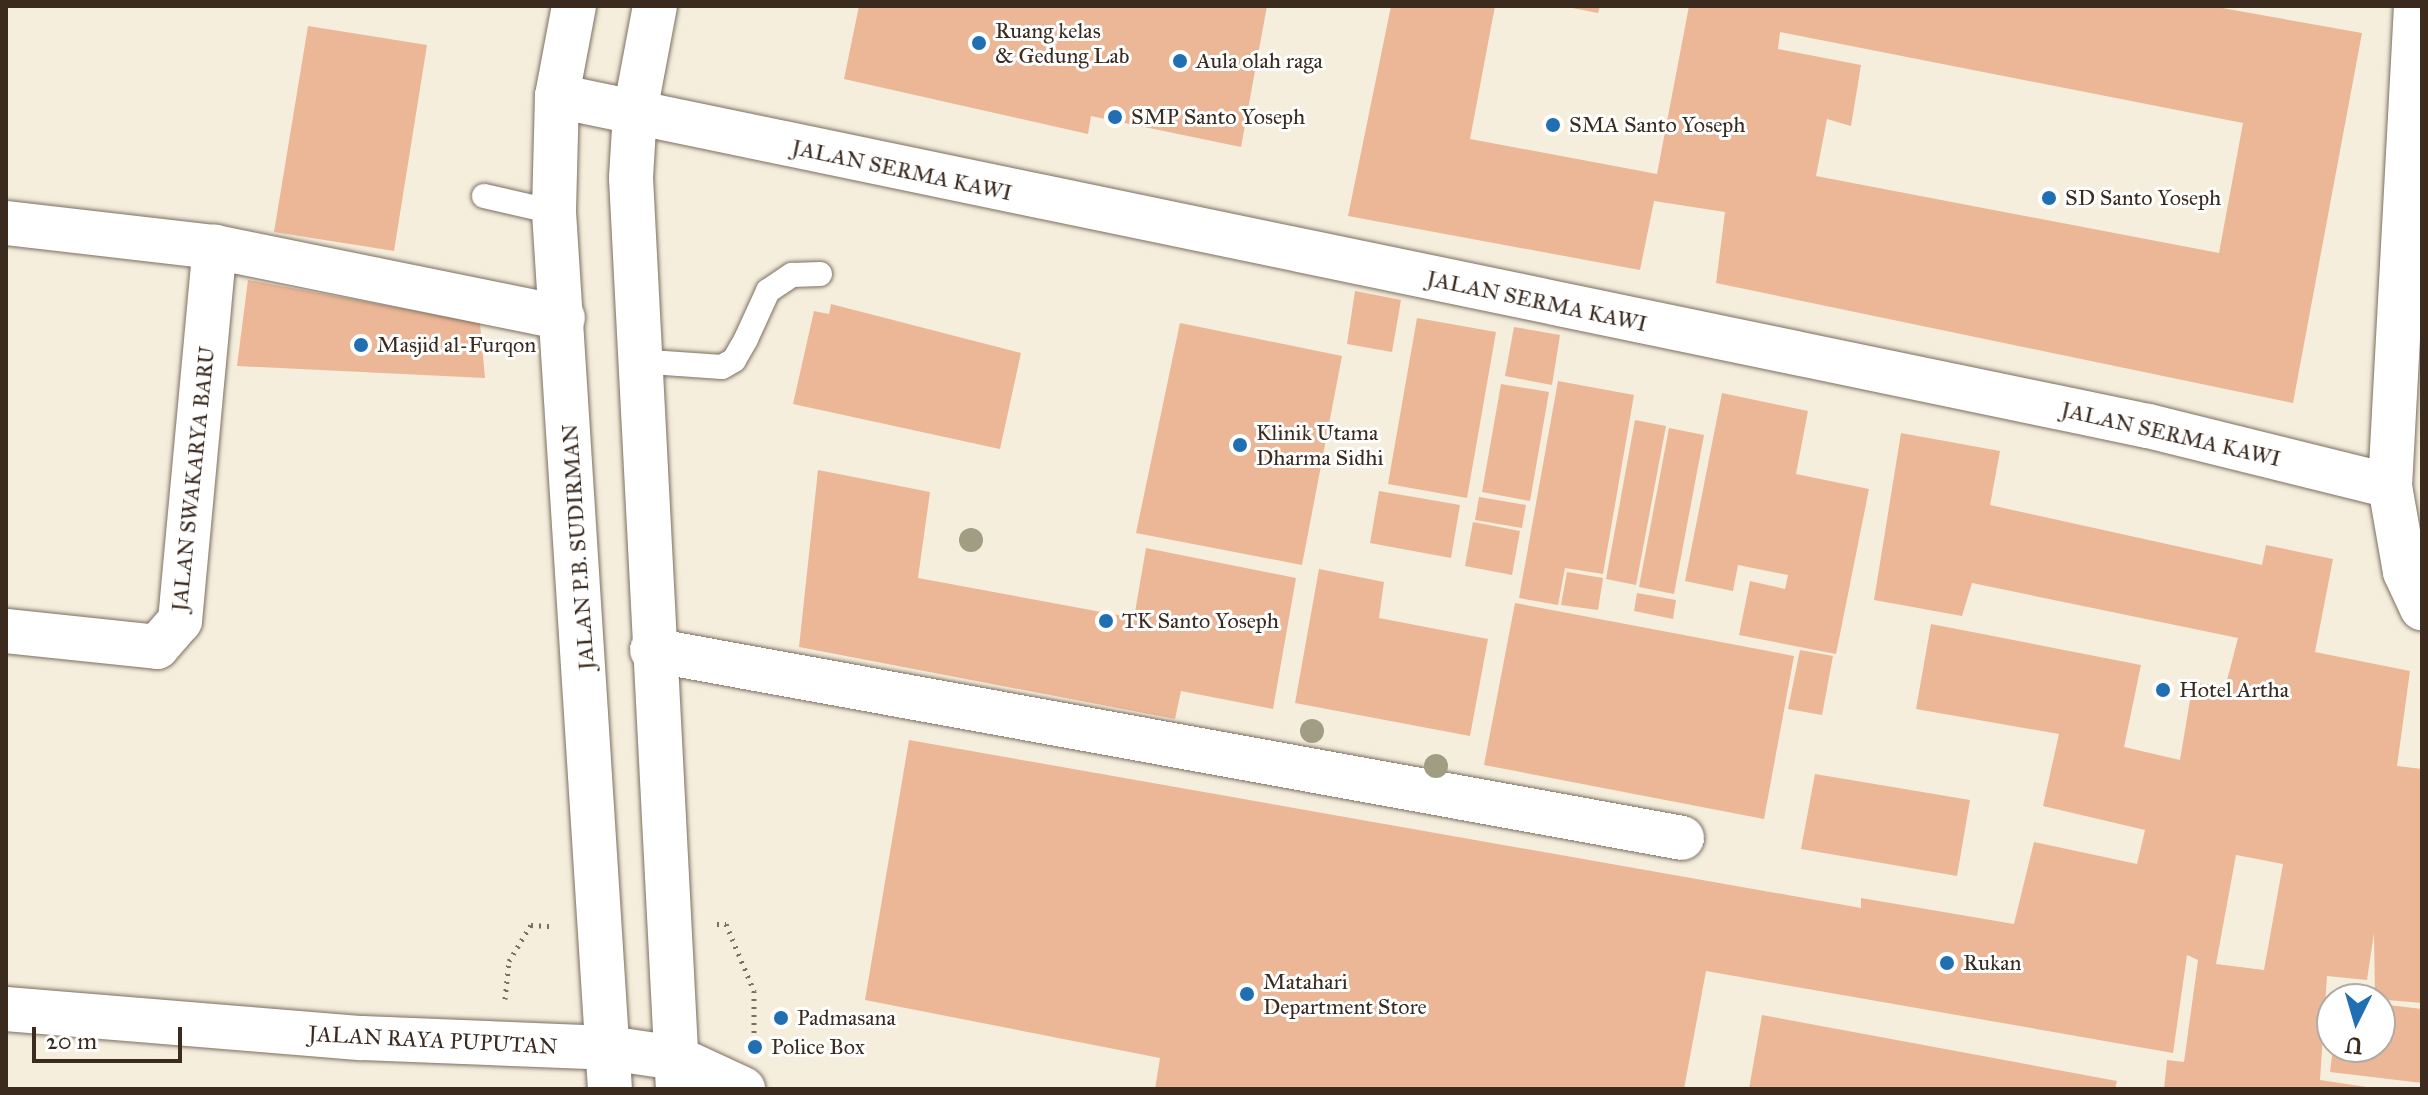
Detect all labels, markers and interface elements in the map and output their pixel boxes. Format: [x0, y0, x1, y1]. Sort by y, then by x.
place label: Ruang kelas & Gedung Lab [995, 17, 1130, 68]
marker: Ruang kelas & Gedung Lab [970, 34, 988, 52]
place label: Aula olah raga [1196, 48, 1323, 74]
marker: Aula olah raga [1171, 52, 1189, 70]
place label: SMP Santo Yoseph [1131, 104, 1305, 130]
marker: SMP Santo Yoseph [1106, 108, 1124, 126]
place label: SMA Santo Yoseph [1569, 112, 1745, 138]
marker: SMA Santo Yoseph [1544, 116, 1562, 134]
street label: JALAN SERMA KAWI [790, 134, 1014, 206]
place label: SD Santo Yoseph [2065, 185, 2221, 211]
marker: SD Santo Yoseph [2040, 189, 2058, 207]
street label: JALAN SERMA KAWI [1425, 265, 1649, 337]
place label: Masjid al-Furqon [377, 332, 536, 358]
marker: Masjid al-Furqon [352, 336, 370, 354]
street label: JALAN SWAKARYA BARU [166, 345, 220, 613]
street label: JALAN SERMA KAWI [2059, 396, 2283, 472]
place label: Klinik Utama Dharma Sidhi [1256, 419, 1383, 470]
street label: JALAN P.B. SUDIRMAN [556, 423, 600, 671]
marker: Klinik Utama Dharma Sidhi [1231, 436, 1249, 454]
place label: TK Santo Yoseph [1122, 608, 1279, 634]
marker: TK Santo Yoseph [1097, 612, 1115, 630]
place label: Hotel Artha [2179, 677, 2289, 703]
marker: Hotel Artha [2154, 681, 2172, 699]
place label: Rukan [1963, 950, 2021, 976]
marker: Rukan [1938, 954, 1956, 972]
place label: Matahari Department Store [1263, 968, 1427, 1020]
north arrow [2316, 983, 2396, 1063]
marker: Matahari Department Store [1238, 985, 1256, 1003]
place label: Padmasana [797, 1005, 896, 1031]
marker: Padmasana [772, 1009, 790, 1027]
scale bar [36, 1011, 186, 1061]
street label: JALAN RAYA PUPUTAN [308, 1020, 558, 1060]
text: 20 m [46, 1026, 97, 1056]
text: U [2344, 1031, 2364, 1060]
place label: Police Box [771, 1034, 865, 1060]
marker: Police Box [746, 1038, 764, 1056]

